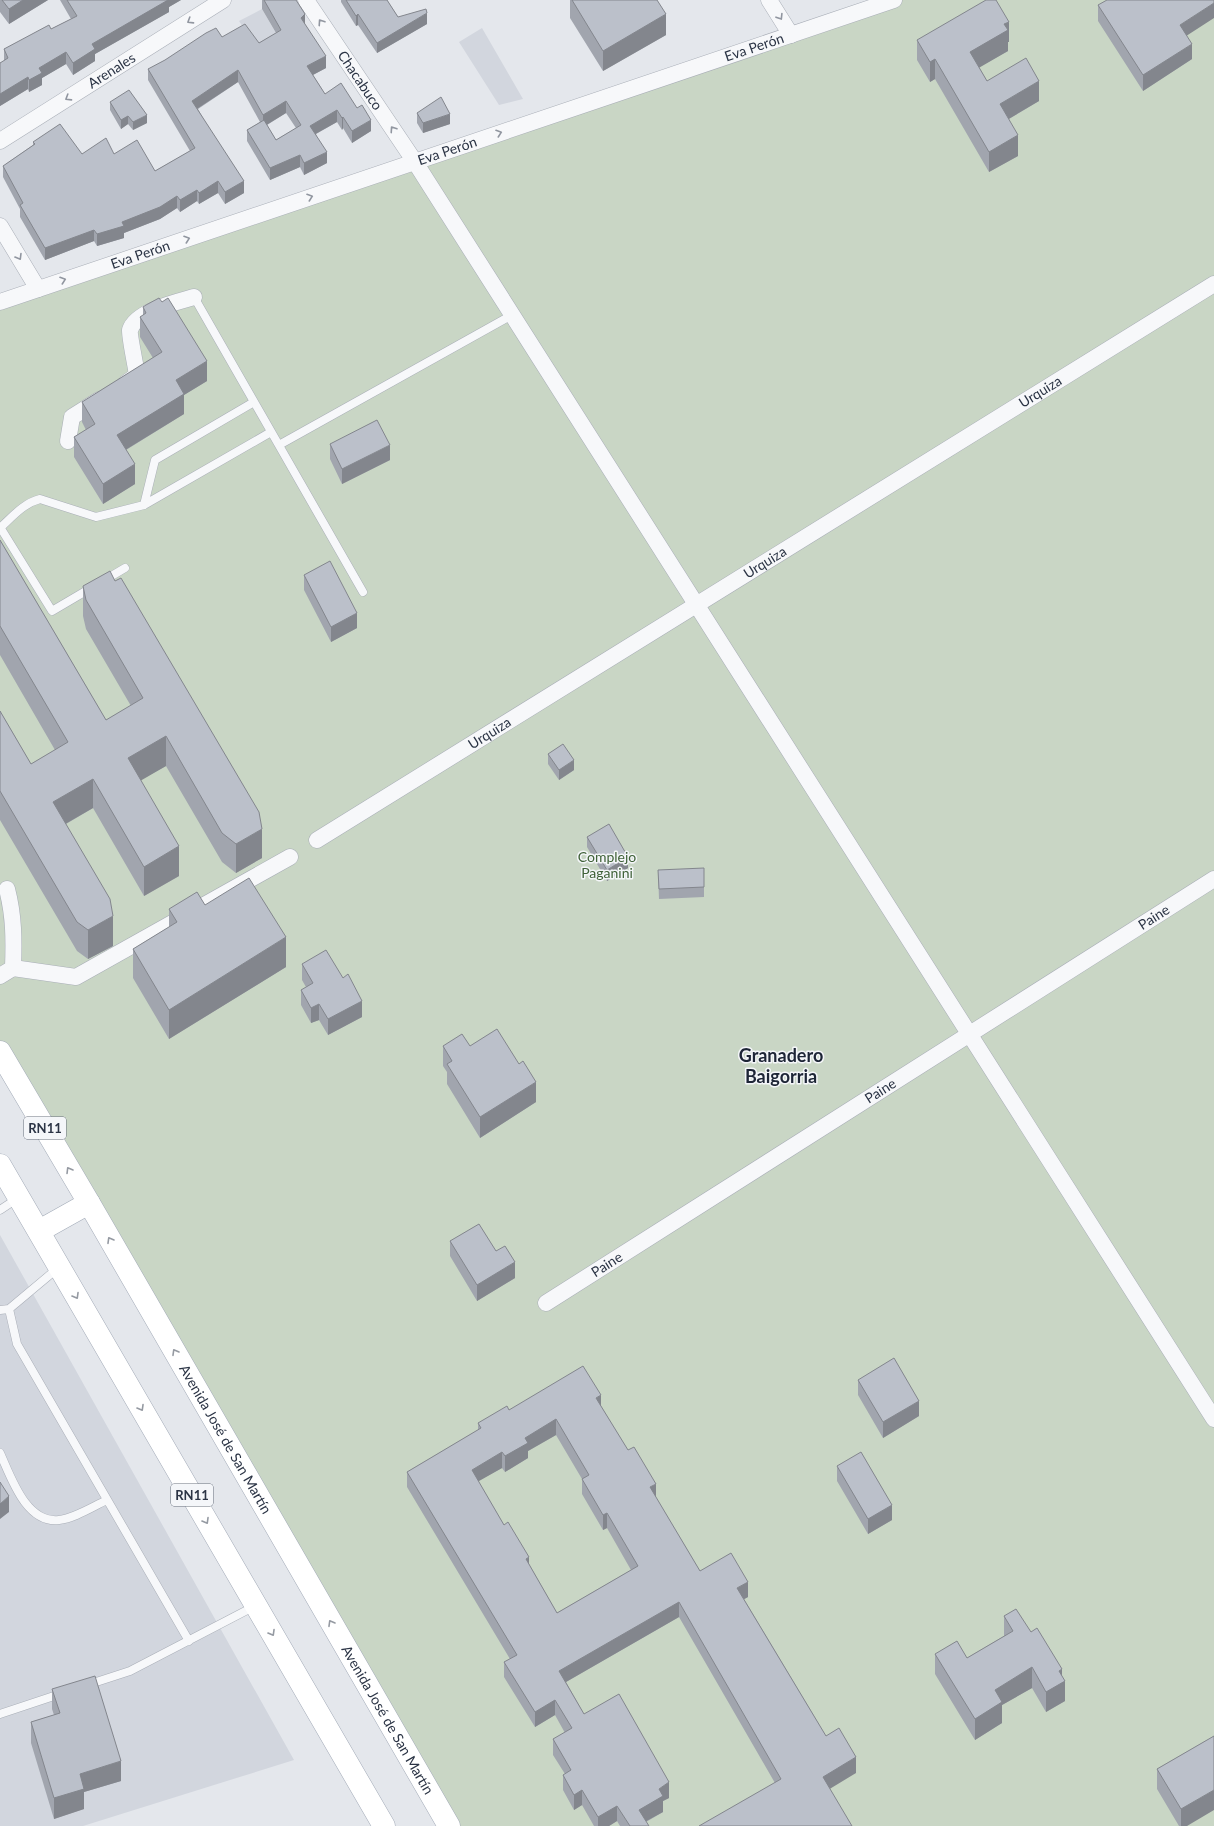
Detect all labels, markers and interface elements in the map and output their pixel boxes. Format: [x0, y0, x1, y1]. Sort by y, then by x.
one-way arrow [775, 13, 783, 20]
one-way arrow [187, 16, 194, 24]
one-way arrow [318, 19, 325, 26]
street label: Eva Perón [722, 29, 786, 65]
street label: Chacabuco [335, 47, 387, 113]
street label: Arenales [84, 49, 138, 91]
one-way arrow [65, 93, 72, 101]
one-way arrow [390, 126, 398, 133]
one-way arrow [496, 129, 503, 138]
street label: Eva Perón [415, 133, 479, 168]
one-way arrow [306, 193, 313, 202]
one-way arrow [183, 235, 190, 244]
street label: Eva Perón [108, 236, 172, 272]
one-way arrow [14, 253, 22, 260]
one-way arrow [60, 277, 67, 285]
street label: Urquiza [1015, 372, 1065, 411]
street label: Urquiza [740, 542, 789, 582]
street label: Urquiza [465, 713, 514, 752]
park label: Complejo Paganini [578, 848, 636, 881]
street label: Paine [1135, 901, 1172, 933]
district label: Granadero Baigorria [739, 1044, 823, 1087]
street label: Paine [861, 1074, 899, 1107]
road number: RN11 [24, 1117, 66, 1139]
one-way arrow [67, 1167, 74, 1174]
one-way arrow [108, 1237, 115, 1244]
street label: Paine [588, 1248, 625, 1280]
one-way arrow [71, 1292, 78, 1299]
one-way arrow [173, 1349, 180, 1356]
street label: Avenida José de San Martín [176, 1361, 276, 1516]
one-way arrow [137, 1404, 144, 1411]
road number: RN11 [171, 1484, 213, 1506]
one-way arrow [202, 1516, 209, 1524]
one-way arrow [329, 1619, 336, 1627]
one-way arrow [267, 1629, 274, 1636]
street label: Avenida José de San Martín [338, 1642, 438, 1797]

